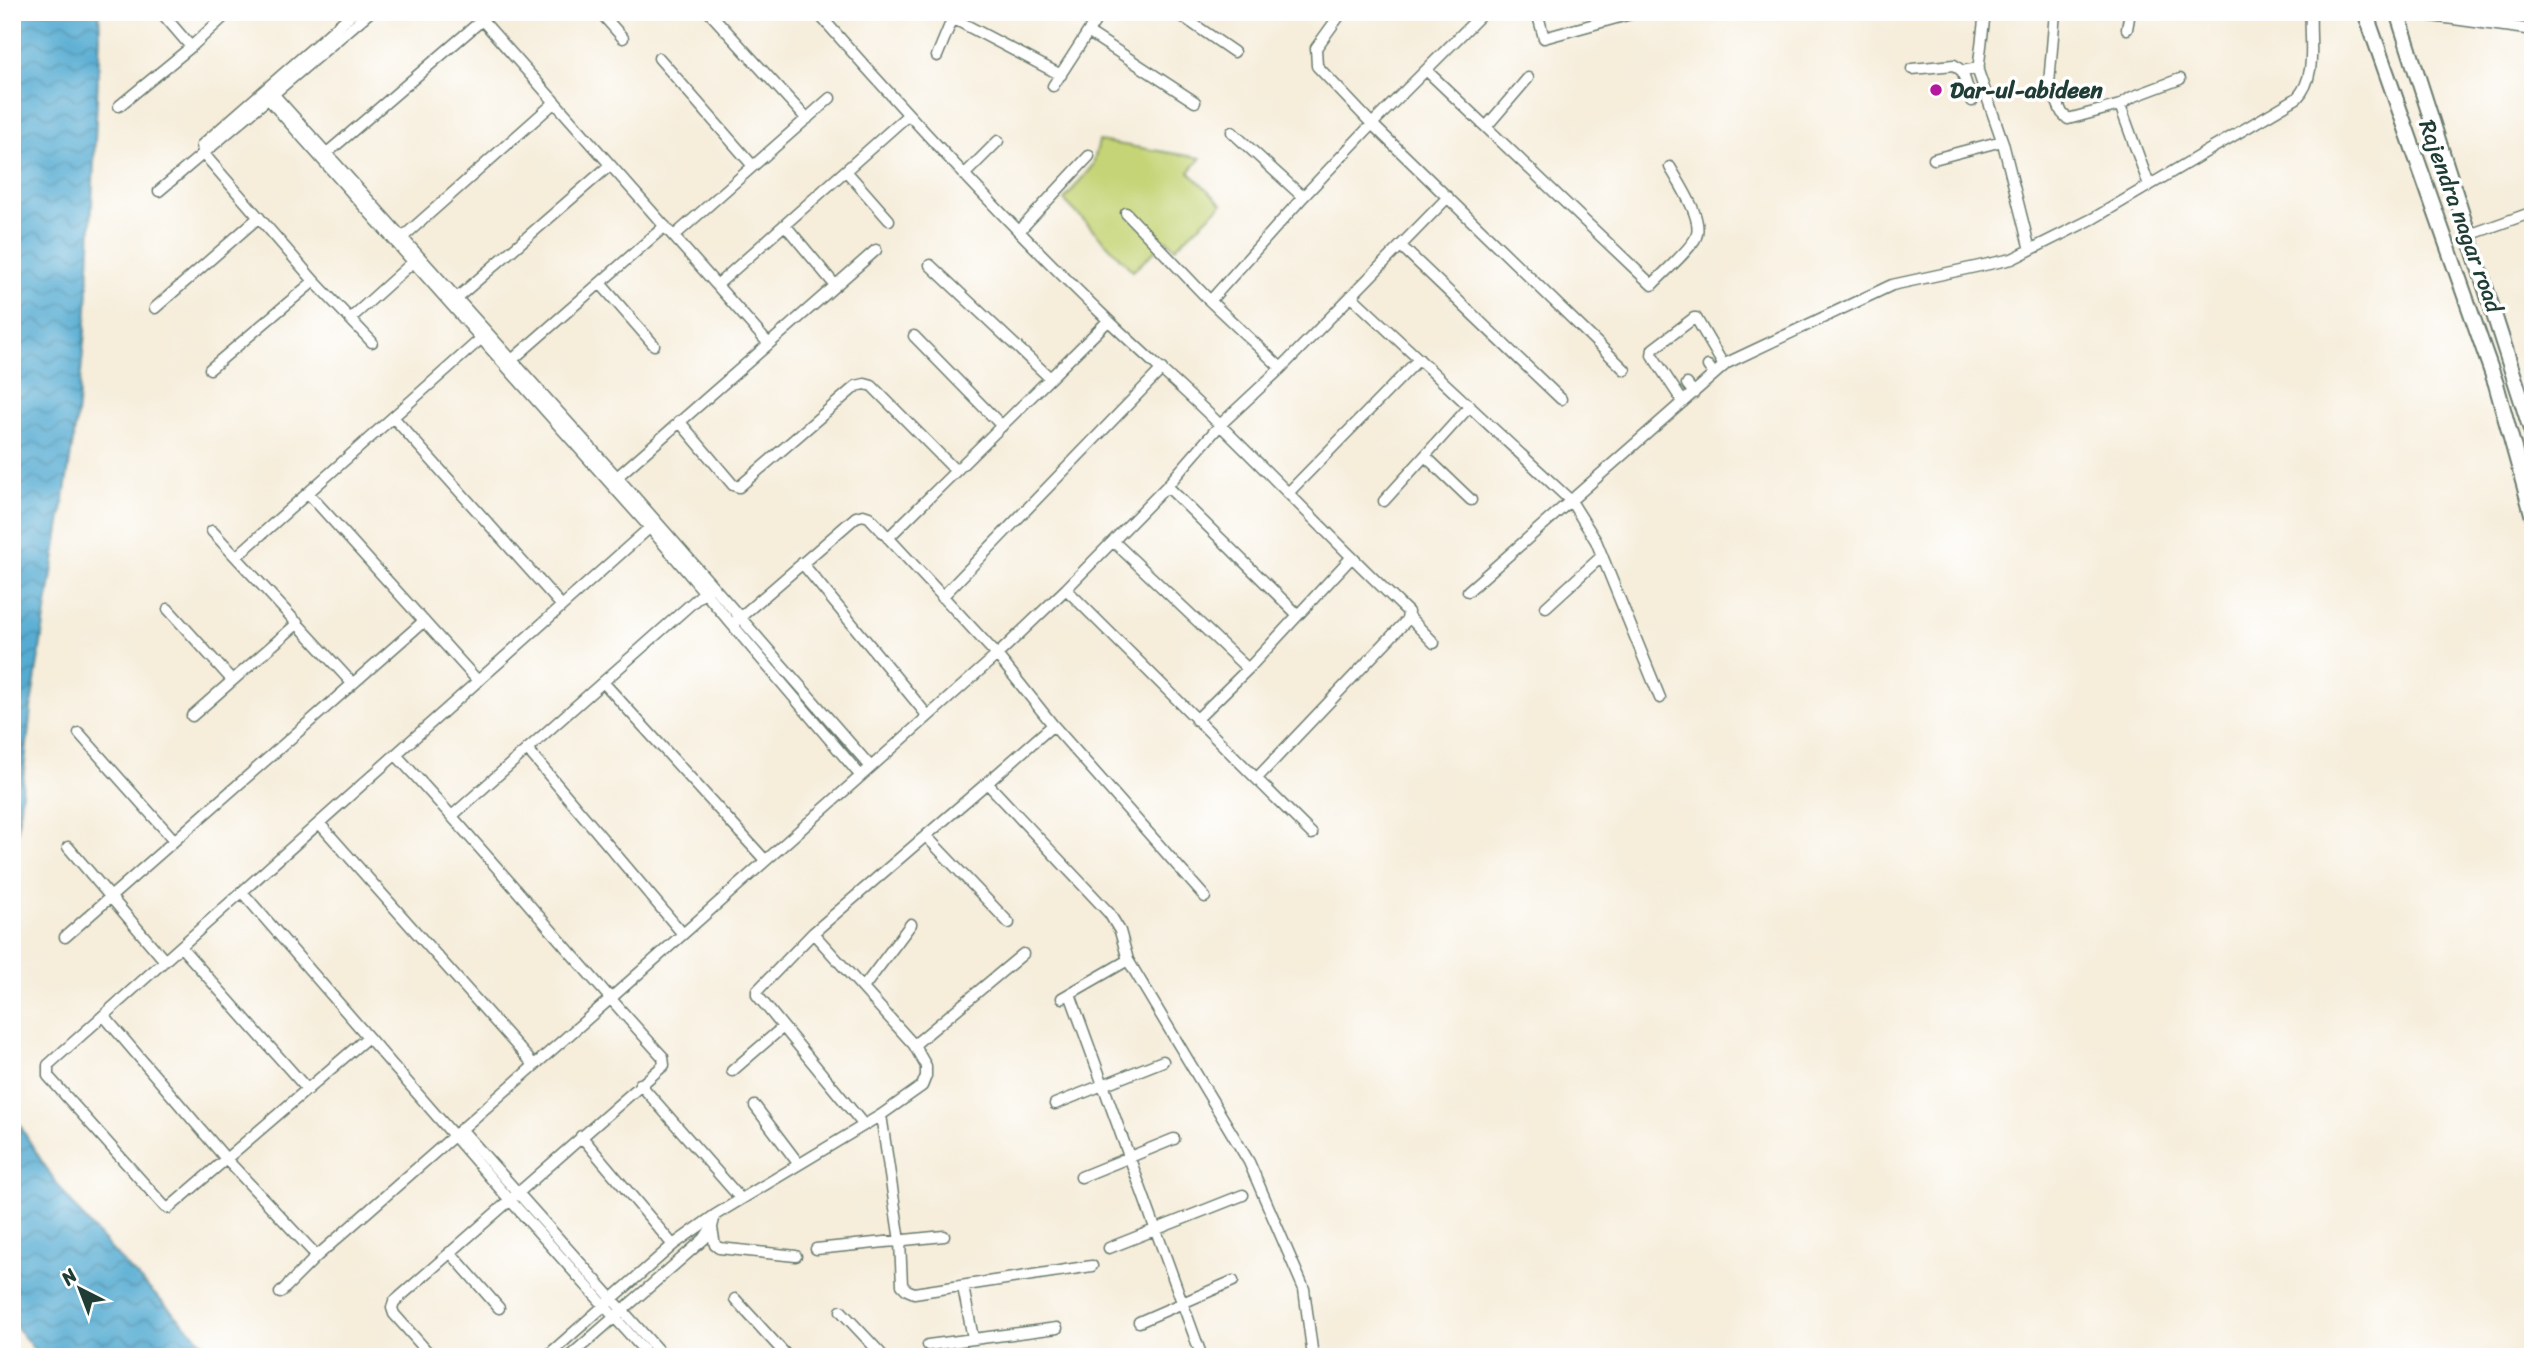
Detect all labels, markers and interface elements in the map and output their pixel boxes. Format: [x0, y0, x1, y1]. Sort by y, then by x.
place label: Dar-ul-abideen [1950, 70, 2103, 111]
marker: Dar-ul-abideen [1928, 82, 1944, 98]
street label: Rajendra nagar road [2407, 114, 2515, 320]
north arrow [46, 1254, 116, 1324]
text: N [52, 1260, 86, 1294]

